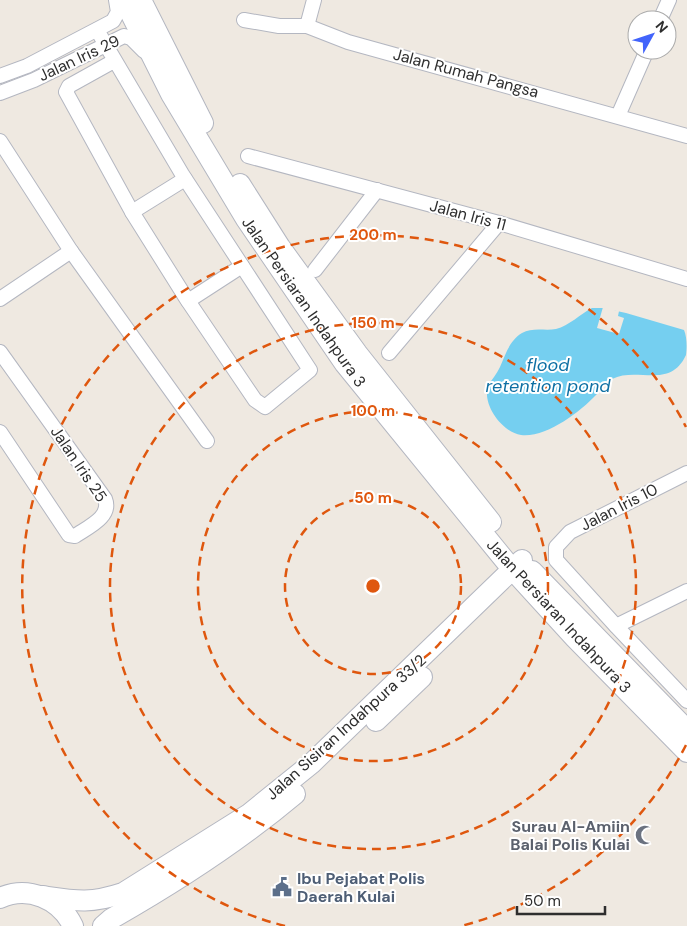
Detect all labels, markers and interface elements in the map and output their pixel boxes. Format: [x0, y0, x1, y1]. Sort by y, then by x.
north arrow [627, 10, 677, 60]
text: N [652, 17, 672, 36]
street label: Jalan Iris 29 [35, 30, 123, 86]
street label: Jalan Rumah Pangsa [391, 43, 541, 103]
street label: Jalan Iris 11 [428, 195, 508, 235]
street label: Jalan Persiaran Indahpura 3 [237, 213, 371, 391]
text: 200 m [349, 225, 397, 245]
text: 150 m [352, 313, 395, 333]
water label: flood retention pond [486, 353, 611, 398]
text: 100 m [351, 401, 395, 421]
street label: Jalan Iris 25 [46, 422, 112, 506]
street label: Jalan Iris 10 [577, 479, 661, 535]
text: 50 m [354, 488, 392, 508]
street label: Jalan Persiaran Indahpura 3 [482, 535, 636, 697]
centre of rings [364, 577, 382, 595]
street label: Jalan Sisiran Indahpura 33/2 [262, 650, 430, 804]
place label: Surau Al-Amiin Balai Polis Kulai [510, 816, 630, 855]
mosque icon: Surau Al-Amiin Balai Polis Kulai [634, 824, 656, 846]
place label: Ibu Pejabat Polis Daerah Kulai [297, 868, 425, 907]
public building icon: Ibu Pejabat Polis Daerah Kulai [271, 876, 293, 898]
scale bar [517, 884, 604, 916]
text: 50 m [524, 891, 561, 911]

